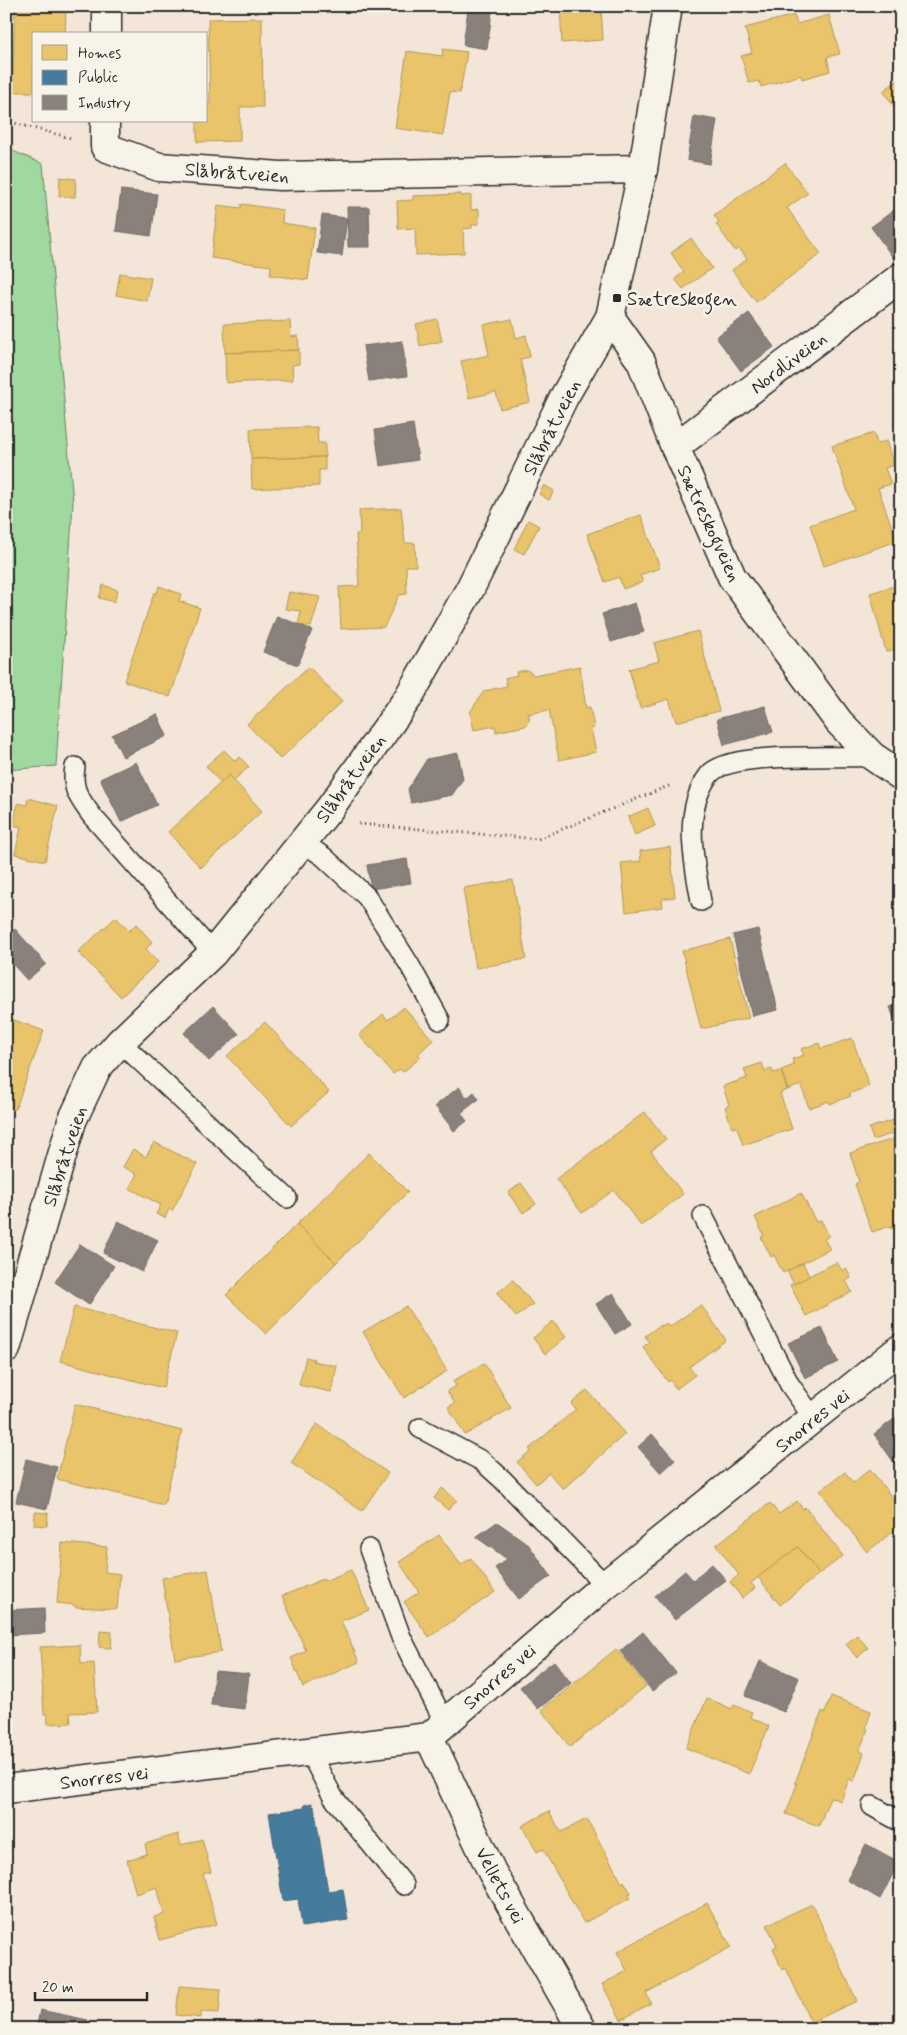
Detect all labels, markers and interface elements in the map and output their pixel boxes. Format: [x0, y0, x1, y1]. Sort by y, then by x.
legend [32, 32, 208, 122]
text: Homes [78, 44, 121, 64]
text: Public [78, 68, 118, 88]
text: Industry [78, 94, 131, 114]
street label: Slåbråtveien [184, 157, 290, 190]
place label: Sætreskogen [627, 287, 737, 315]
marker: Sætreskogen [611, 292, 623, 304]
street label: Nordliveien [746, 326, 832, 400]
street label: Slåbråtveien [518, 375, 587, 480]
street label: Sætreskogveien [668, 461, 747, 587]
street label: Slåbråtveien [310, 729, 392, 828]
street label: Slåbråtveien [37, 1103, 93, 1210]
street label: Snorres vei [771, 1383, 855, 1459]
street label: Snorres vei [458, 1639, 542, 1716]
street label: Snorres vei [59, 1761, 150, 1796]
street label: Vellets vei [469, 1843, 530, 1928]
scale bar [35, 1970, 148, 2002]
text: 20 m [42, 1978, 74, 1998]

